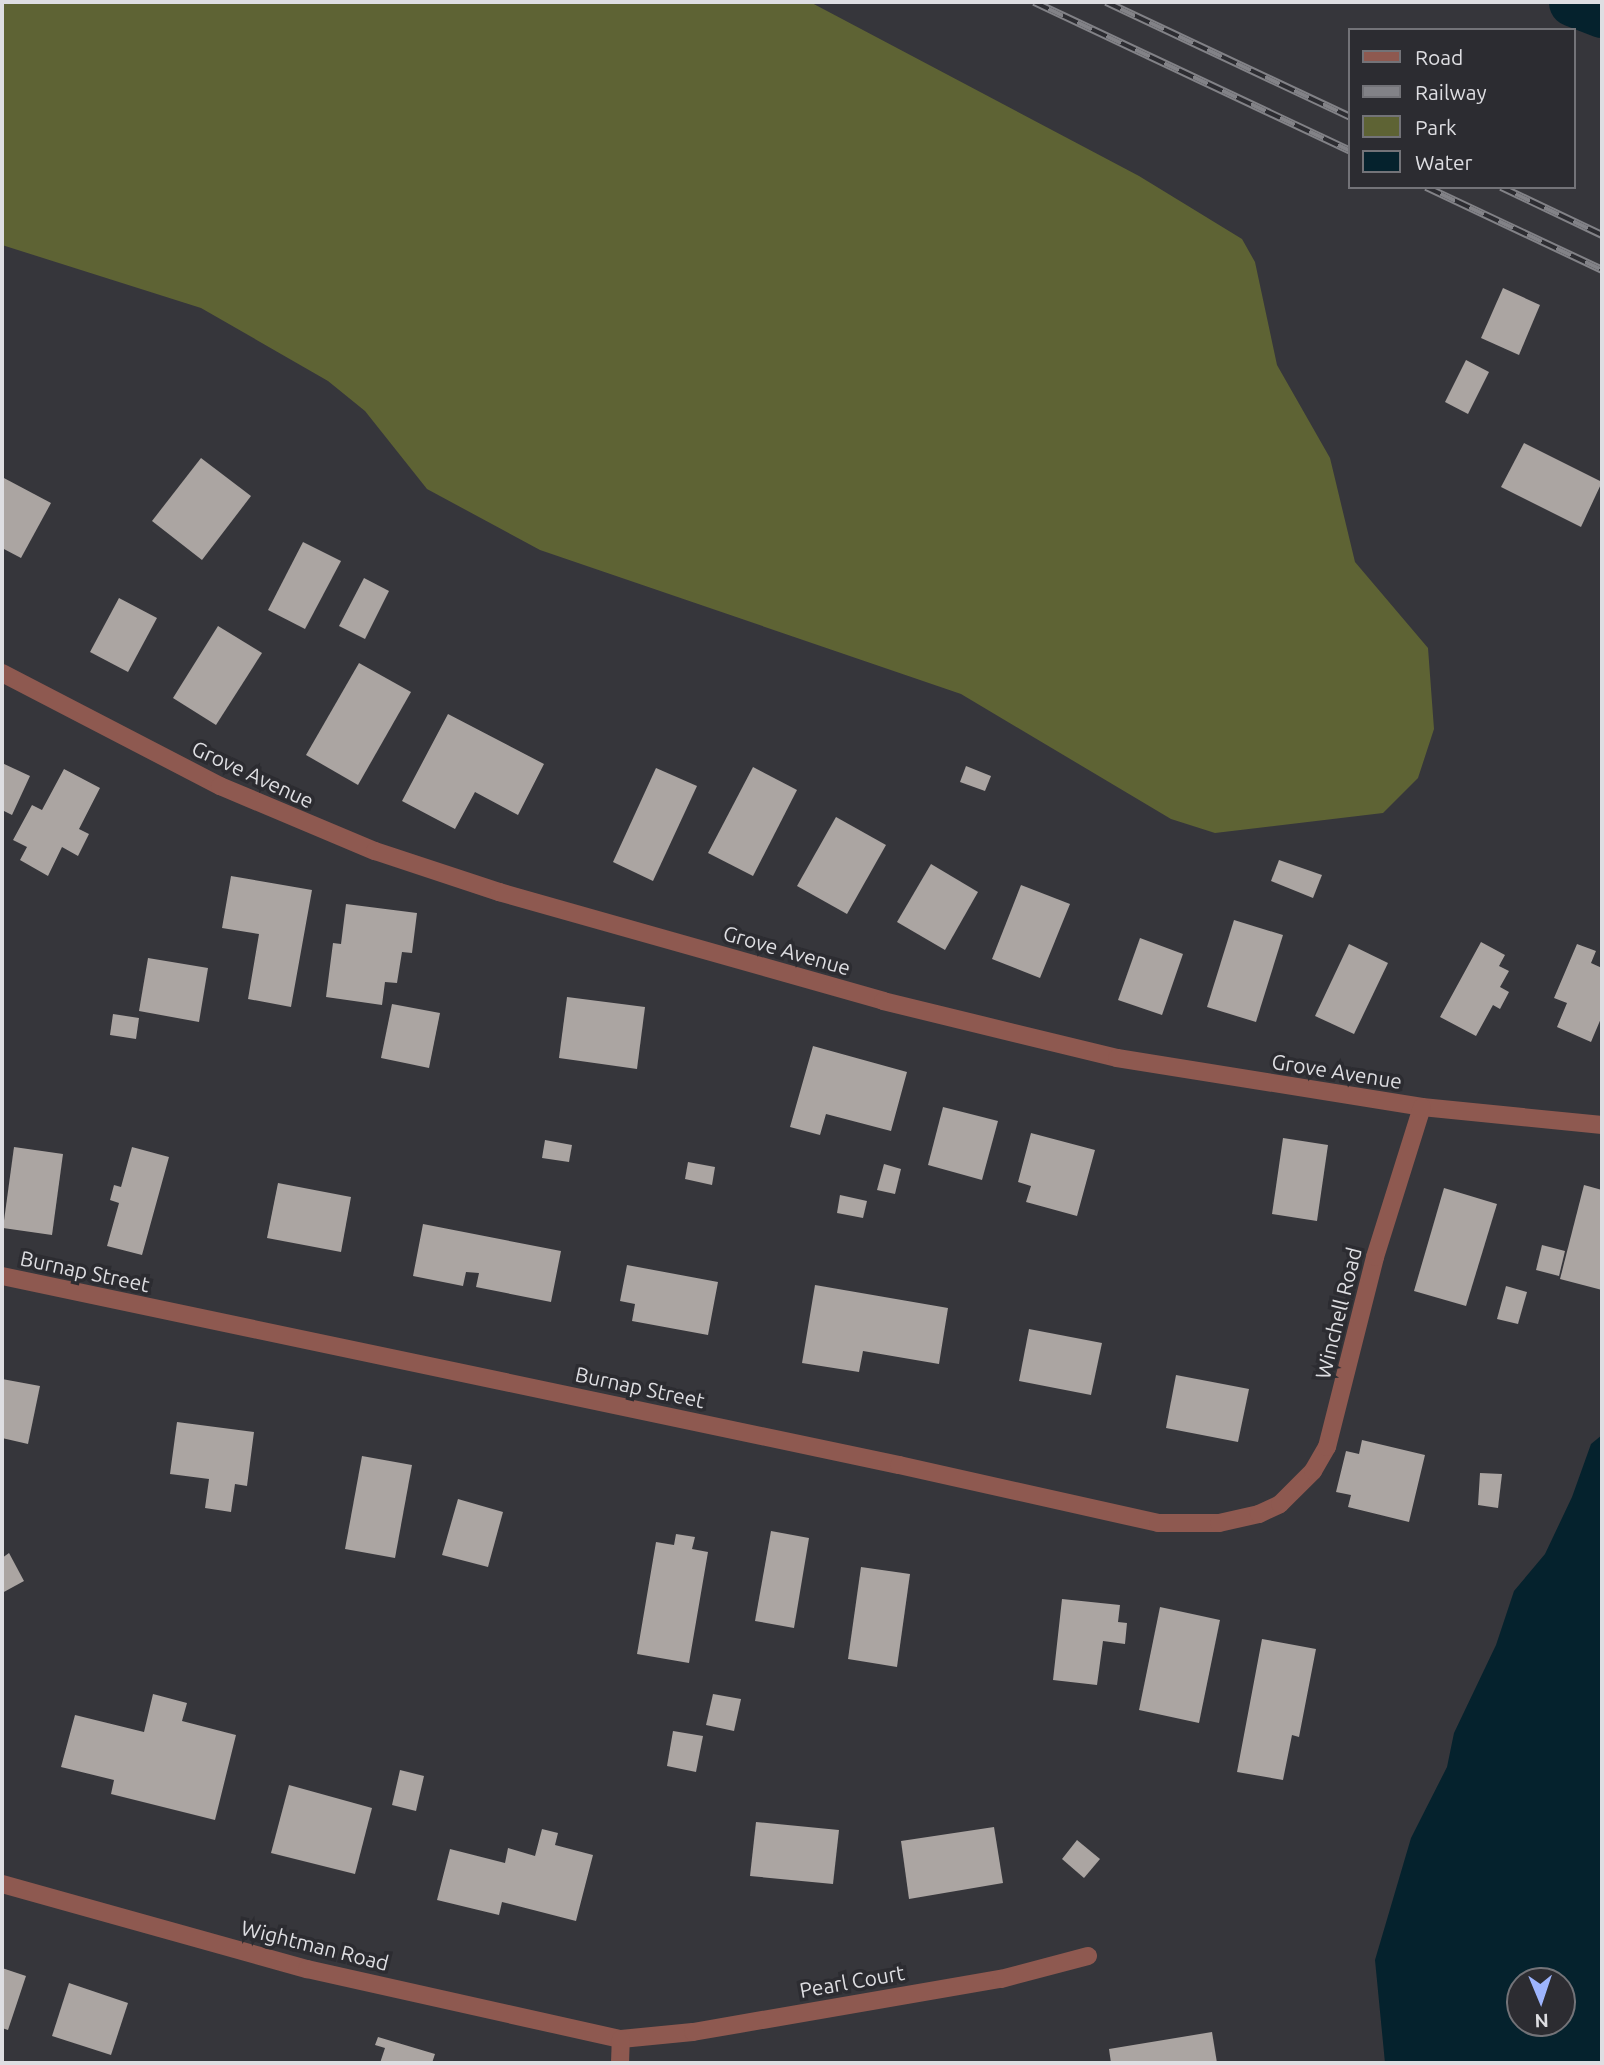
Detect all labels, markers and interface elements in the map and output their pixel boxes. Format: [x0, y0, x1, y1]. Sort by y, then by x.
legend [1348, 28, 1576, 189]
text: Road [1415, 45, 1463, 69]
text: Railway [1415, 80, 1487, 104]
text: Park [1415, 115, 1457, 139]
text: Water [1415, 150, 1473, 174]
street label: Grove Avenue [188, 735, 318, 813]
street label: Grove Avenue [720, 920, 854, 980]
street label: Grove Avenue [1270, 1048, 1404, 1094]
street label: Burnap Street [18, 1245, 152, 1297]
street label: Winchell Road [1310, 1245, 1366, 1381]
street label: Burnap Street [573, 1361, 707, 1413]
street label: Wightman Road [239, 1914, 391, 1976]
street label: Pearl Court [798, 1959, 906, 2003]
north arrow [1506, 1967, 1576, 2037]
text: N [1534, 2010, 1549, 2032]

